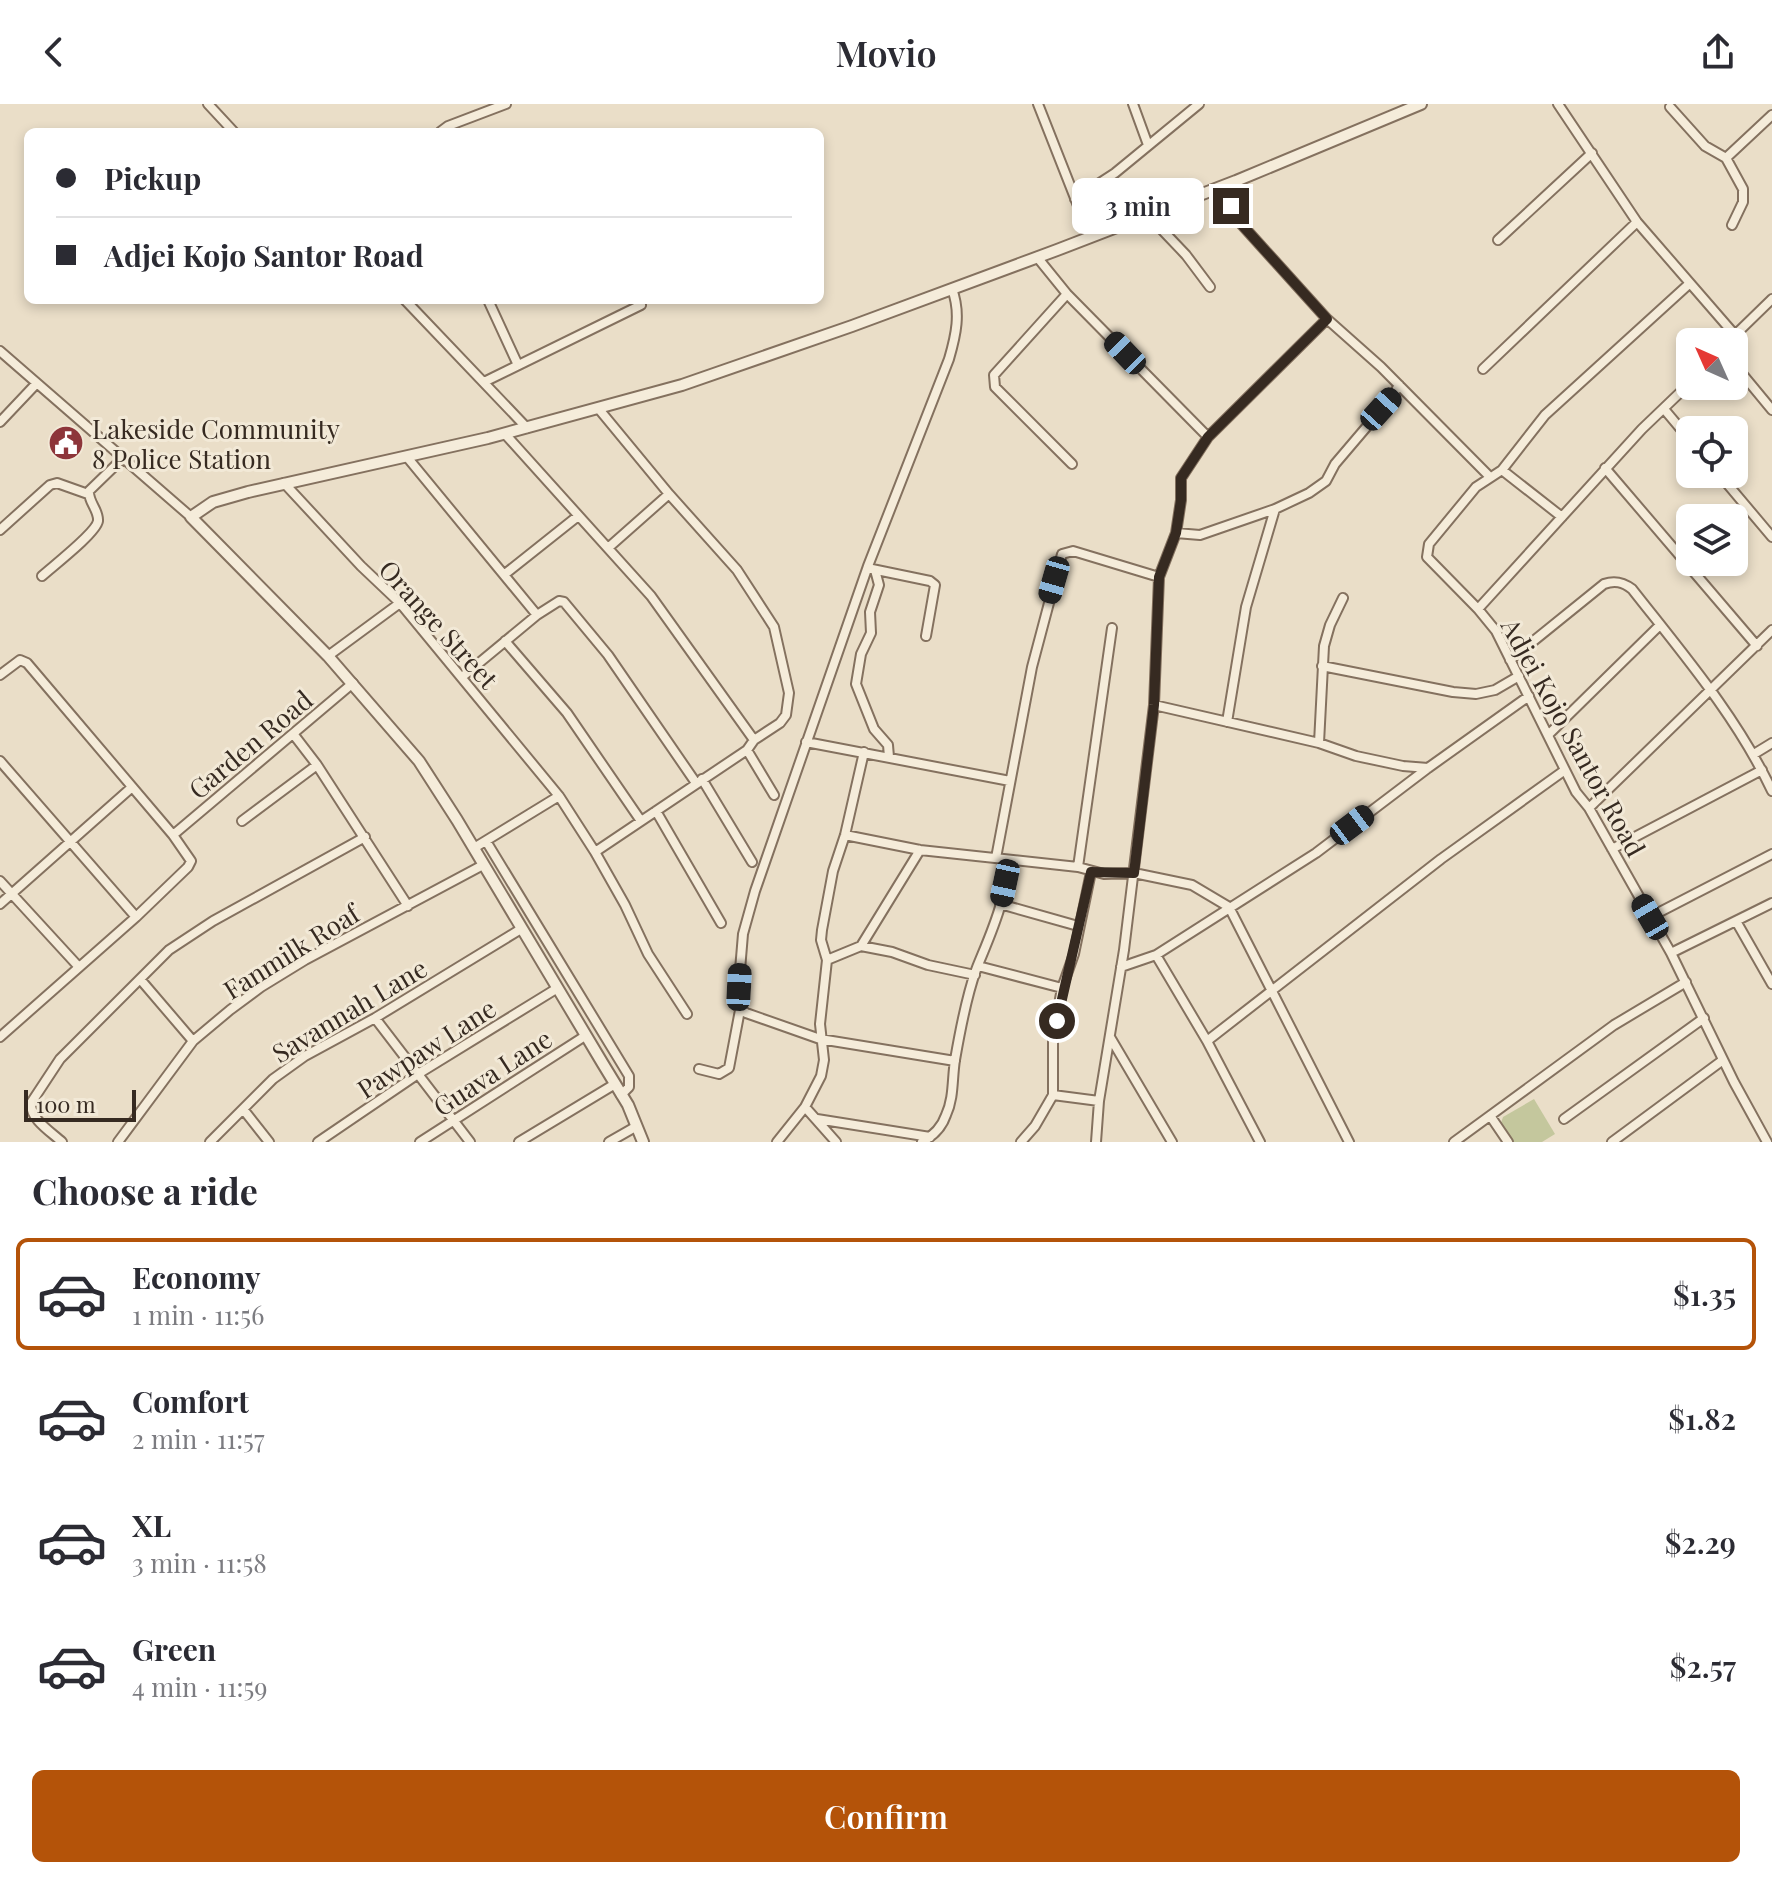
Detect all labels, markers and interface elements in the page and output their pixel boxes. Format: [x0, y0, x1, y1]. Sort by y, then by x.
text: Movio [835, 28, 937, 76]
icon: back [32, 30, 76, 74]
icon: share [1696, 30, 1740, 74]
text: Pickup [104, 158, 201, 198]
callout: 3 min [1071, 178, 1203, 234]
text: 3 min [1105, 188, 1171, 223]
route end [1213, 188, 1249, 224]
text: Adjei Kojo Santor Road [104, 235, 424, 275]
car [1100, 327, 1150, 379]
north arrow [1676, 328, 1748, 400]
map controls [1676, 328, 1748, 576]
car [1356, 383, 1406, 435]
place label: Lakeside Community 8 Police Station [92, 411, 340, 476]
button: locate [1676, 416, 1748, 488]
public building icon: Lakeside Community 8 Police Station [47, 424, 85, 462]
button: layers [1676, 504, 1748, 576]
street label: Orange Street [372, 552, 507, 696]
car [1036, 554, 1072, 606]
street label: Adjei Kojo Santor Road [1493, 611, 1654, 862]
street label: Garden Road [181, 682, 319, 806]
car [1326, 801, 1378, 849]
car [988, 857, 1022, 909]
car [1628, 890, 1672, 944]
street label: Fanmilk Roaf [216, 894, 368, 1007]
street label: Savannah Lane [265, 950, 433, 1070]
car [726, 962, 752, 1012]
street label: Pawpaw Lane [350, 990, 502, 1106]
route start [1039, 1003, 1075, 1039]
street label: Guava Lane [426, 1021, 558, 1123]
scale bar [24, 1086, 136, 1122]
text: 100 m [36, 1089, 96, 1119]
text: Choose a ride [32, 1166, 258, 1214]
text: Economy [132, 1257, 261, 1297]
icon: car [36, 1258, 108, 1330]
text: $1.35 [1673, 1274, 1736, 1314]
text: 1 min · 11:56 [132, 1297, 265, 1332]
text: Comfort [132, 1381, 249, 1421]
icon: car [36, 1382, 108, 1454]
text: $1.82 [1668, 1398, 1736, 1438]
text: 2 min · 11:57 [132, 1421, 264, 1456]
text: XL [132, 1505, 171, 1545]
icon: car [36, 1506, 108, 1578]
text: $2.29 [1665, 1522, 1736, 1562]
text: 3 min · 11:58 [132, 1545, 267, 1580]
text: Green [132, 1629, 216, 1669]
icon: car [36, 1630, 108, 1702]
text: $2.57 [1670, 1646, 1736, 1686]
text: 4 min · 11:59 [132, 1669, 268, 1704]
button: Confirm [32, 1770, 1740, 1862]

